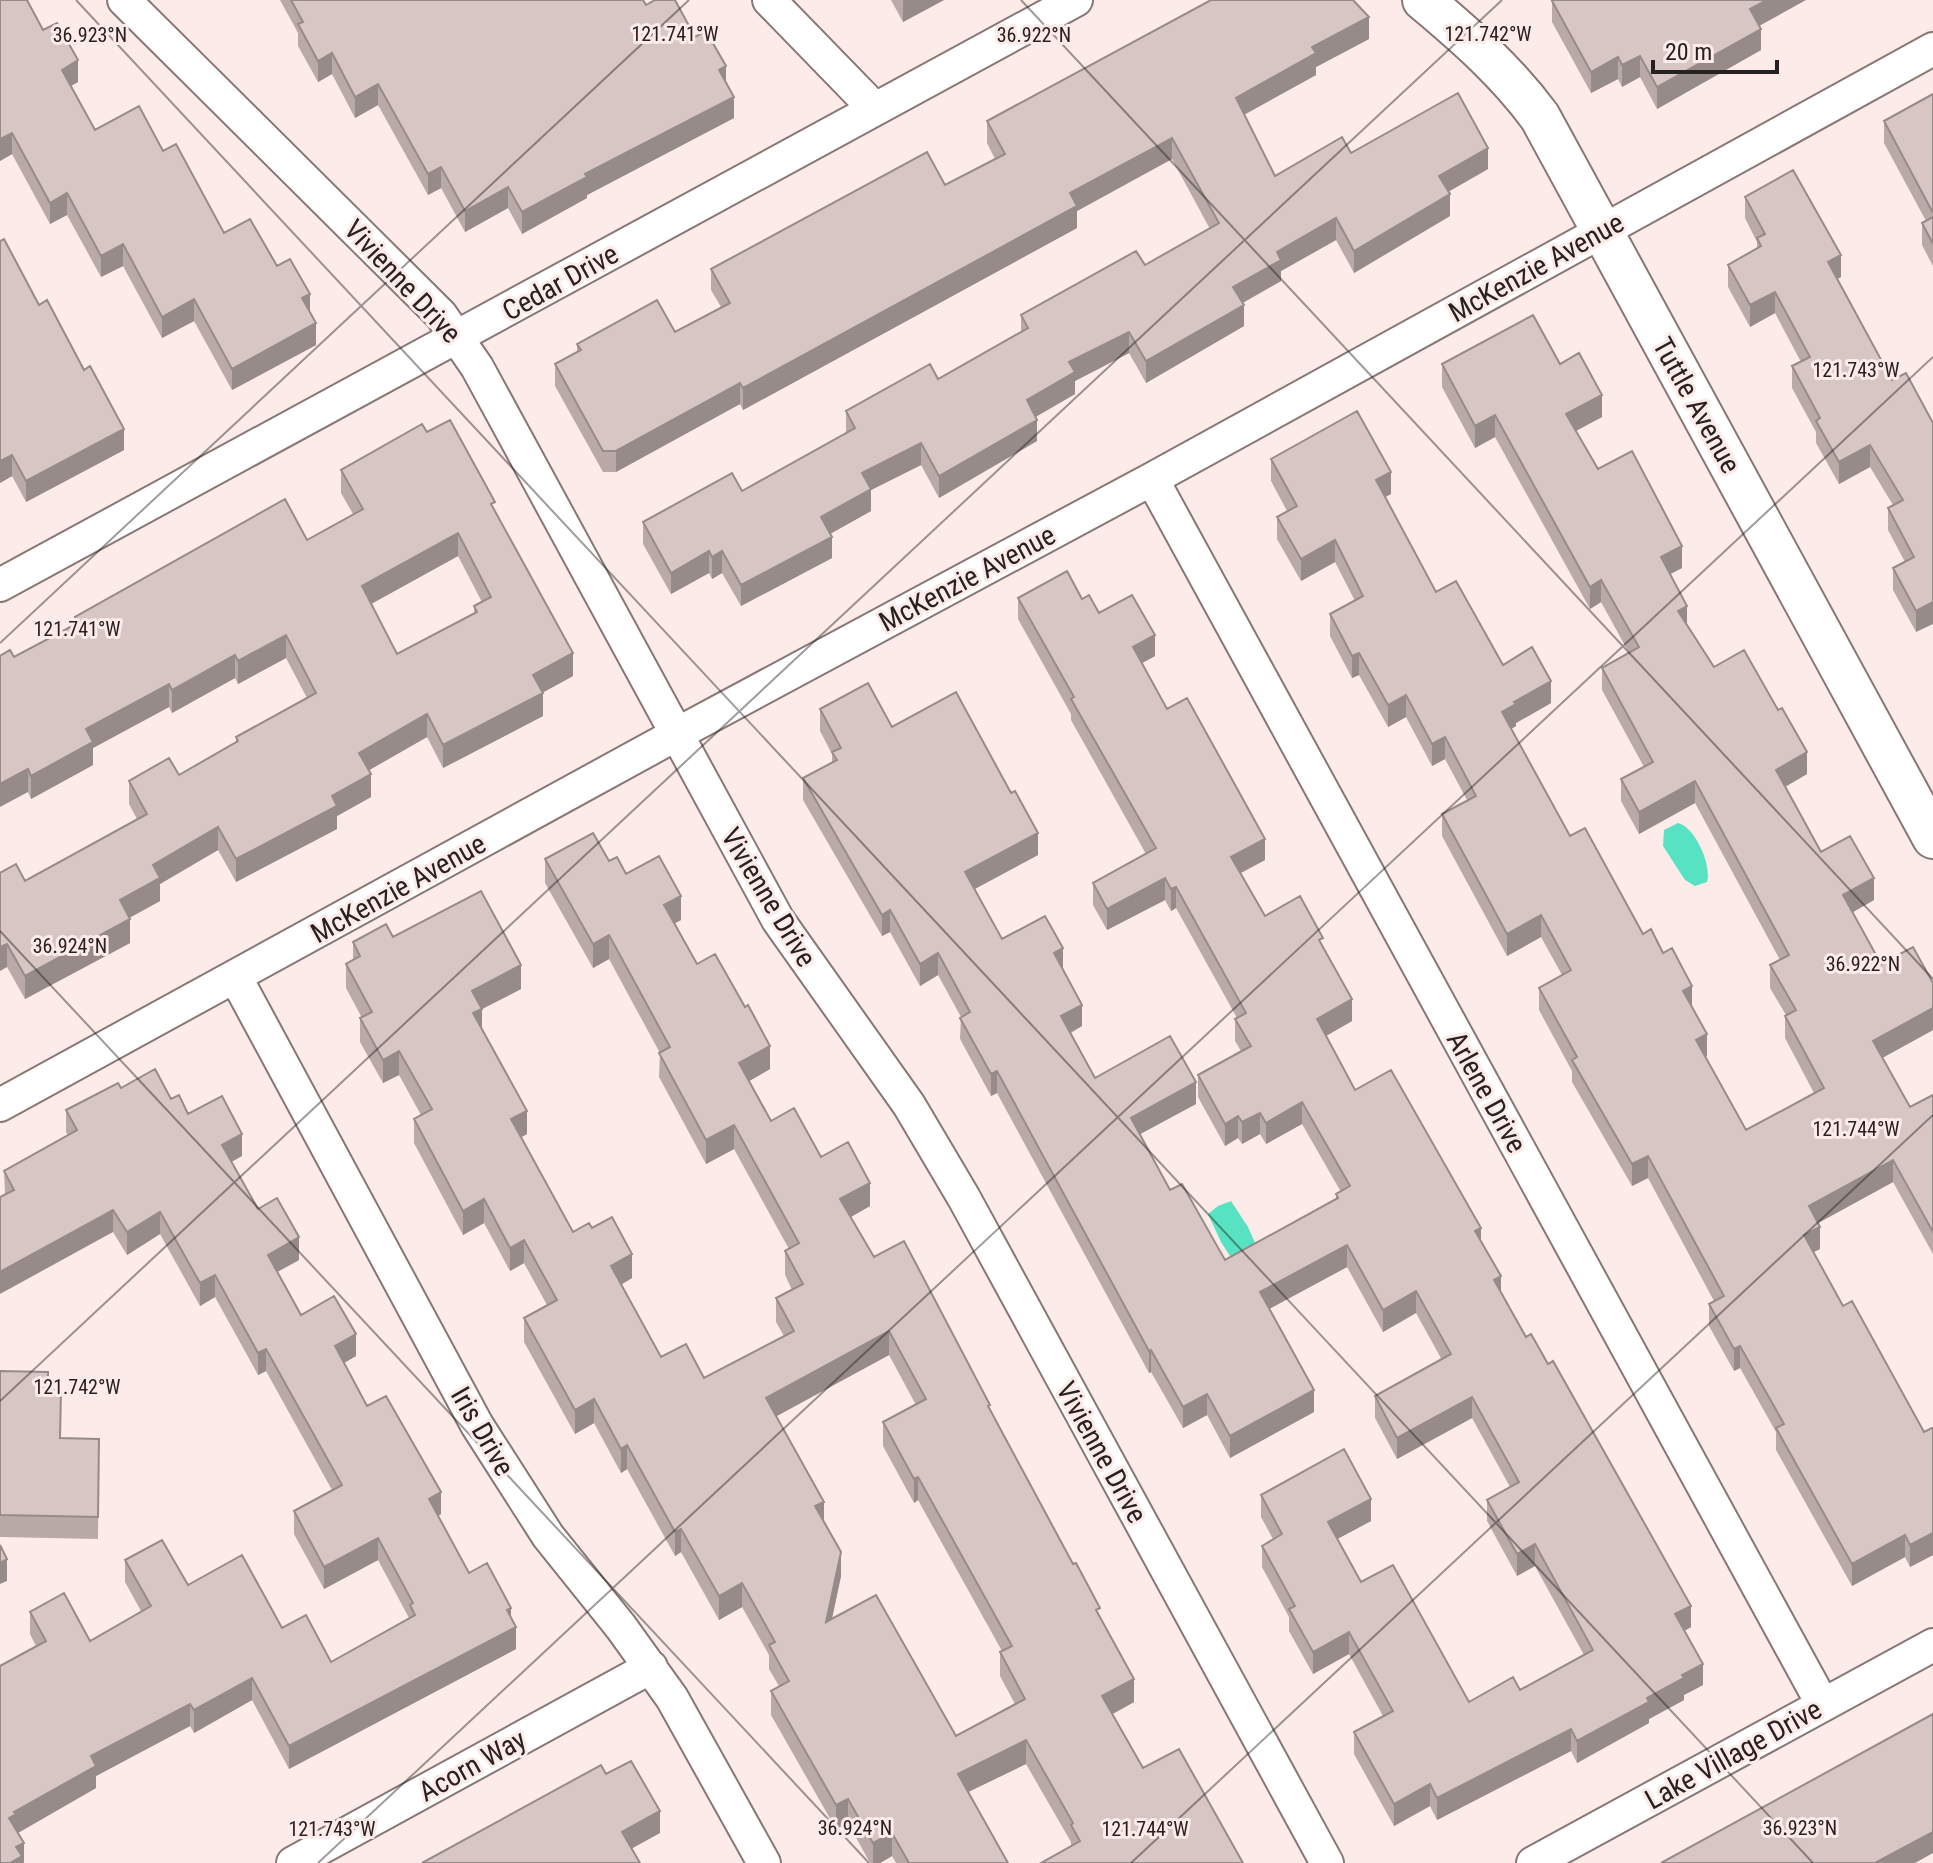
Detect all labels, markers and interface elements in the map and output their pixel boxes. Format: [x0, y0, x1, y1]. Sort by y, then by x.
text: 121.741°W [631, 22, 719, 46]
text: 121.742°W [1444, 22, 1532, 46]
text: 36.923°N [53, 23, 127, 47]
text: 36.922°N [997, 23, 1071, 47]
scale bar [1653, 24, 1777, 74]
text: 20 m [1665, 38, 1712, 66]
street label: McKenzie Avenue [1443, 206, 1629, 329]
street label: Vivienne Drive [337, 213, 468, 350]
street label: Cedar Drive [497, 237, 624, 328]
street label: Tuttle Avenue [1646, 332, 1747, 479]
text: 121.743°W [1812, 358, 1900, 382]
street label: McKenzie Avenue [874, 518, 1061, 639]
text: 121.741°W [33, 617, 121, 641]
street label: Vivienne Drive [714, 822, 823, 973]
street label: McKenzie Avenue [305, 827, 491, 950]
text: 36.924°N [33, 934, 107, 958]
text: 36.922°N [1826, 952, 1900, 976]
street label: Arlene Drive [1440, 1026, 1533, 1158]
text: 121.744°W [1812, 1117, 1900, 1141]
text: 121.742°W [33, 1375, 121, 1399]
street label: Vivienne Drive [1049, 1376, 1154, 1529]
street label: Iris Drive [444, 1381, 521, 1482]
street label: Lake Village Drive [1639, 1692, 1827, 1816]
street label: Acorn Way [413, 1722, 532, 1808]
text: 36.924°N [818, 1816, 892, 1840]
text: 36.923°N [1763, 1816, 1837, 1840]
text: 121.743°W [288, 1817, 376, 1841]
text: 121.744°W [1101, 1817, 1189, 1841]

